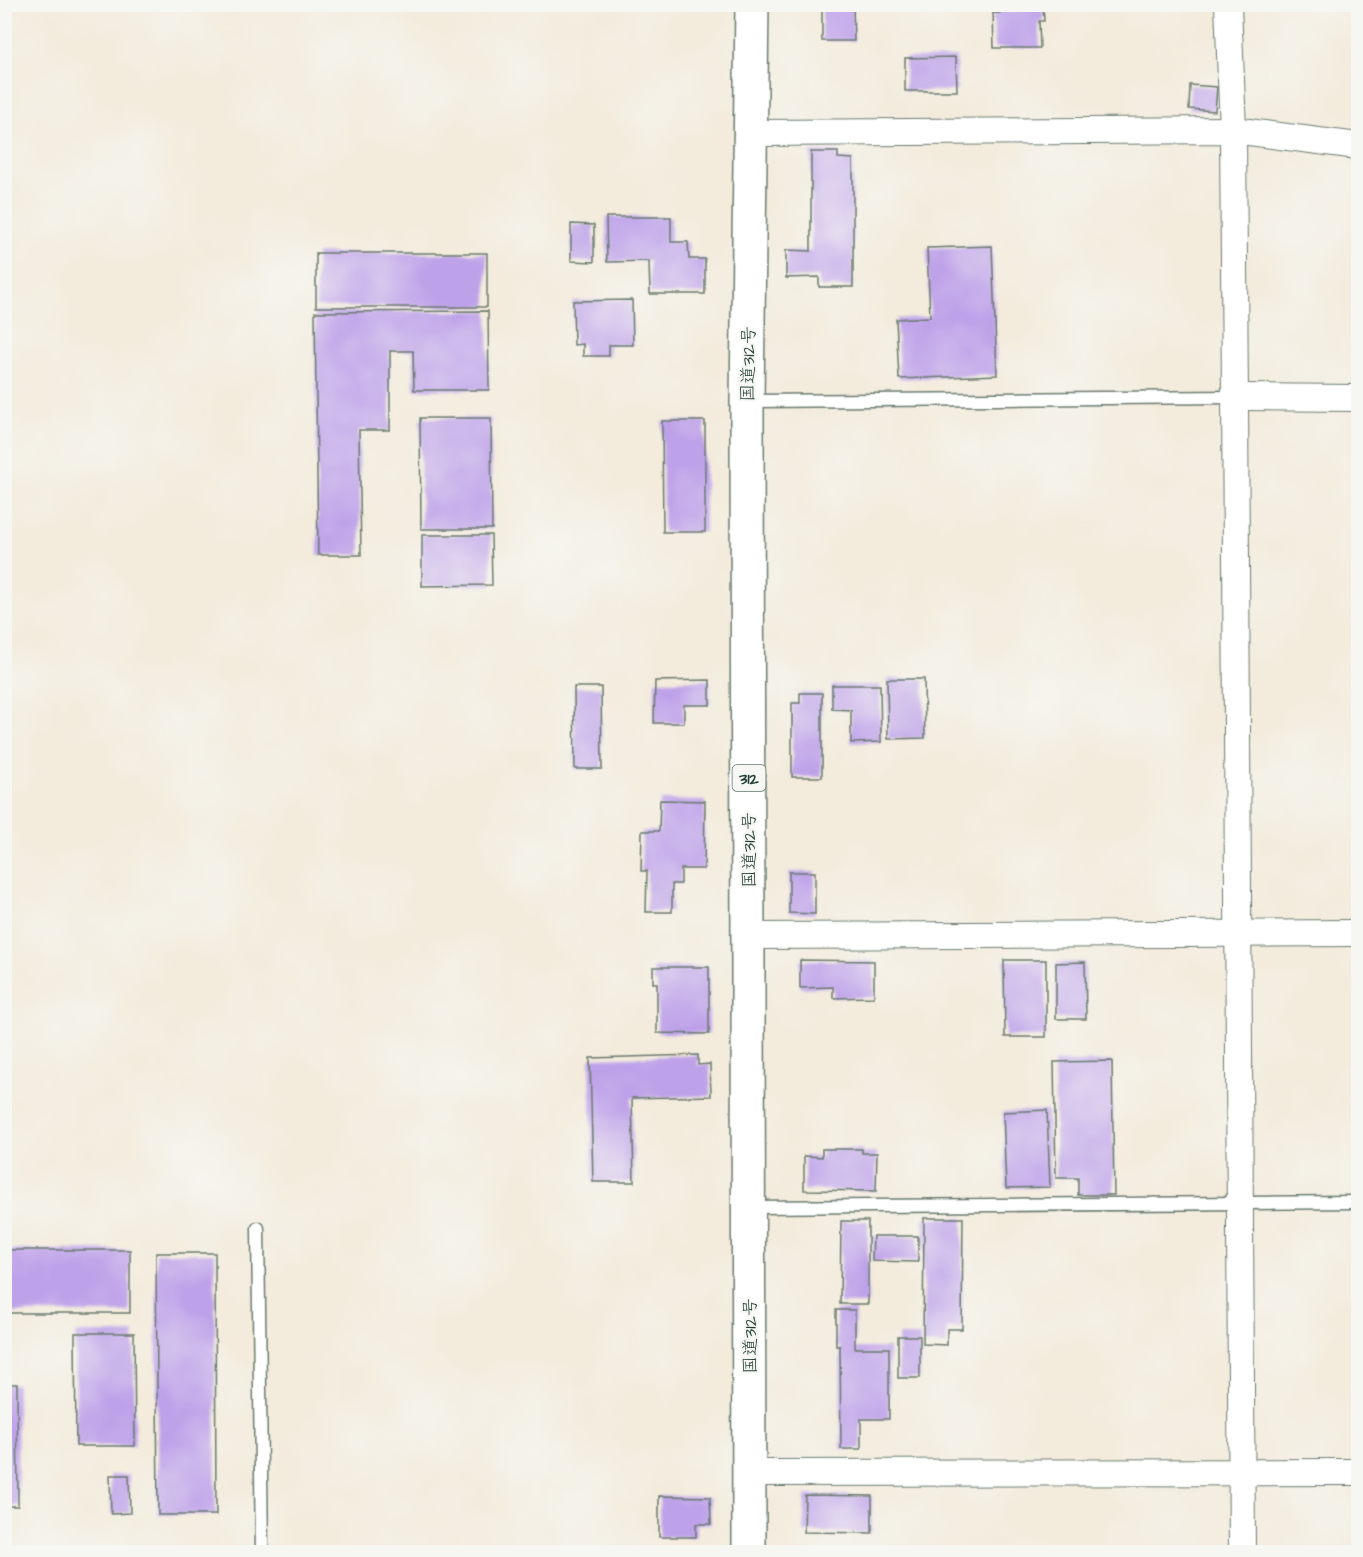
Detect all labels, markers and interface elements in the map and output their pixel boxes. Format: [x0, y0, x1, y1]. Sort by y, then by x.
street label: 国道312号 [735, 326, 762, 402]
road number: 312 [732, 765, 766, 791]
street label: 国道312号 [737, 812, 762, 888]
street label: 国道312号 [738, 1298, 763, 1374]

